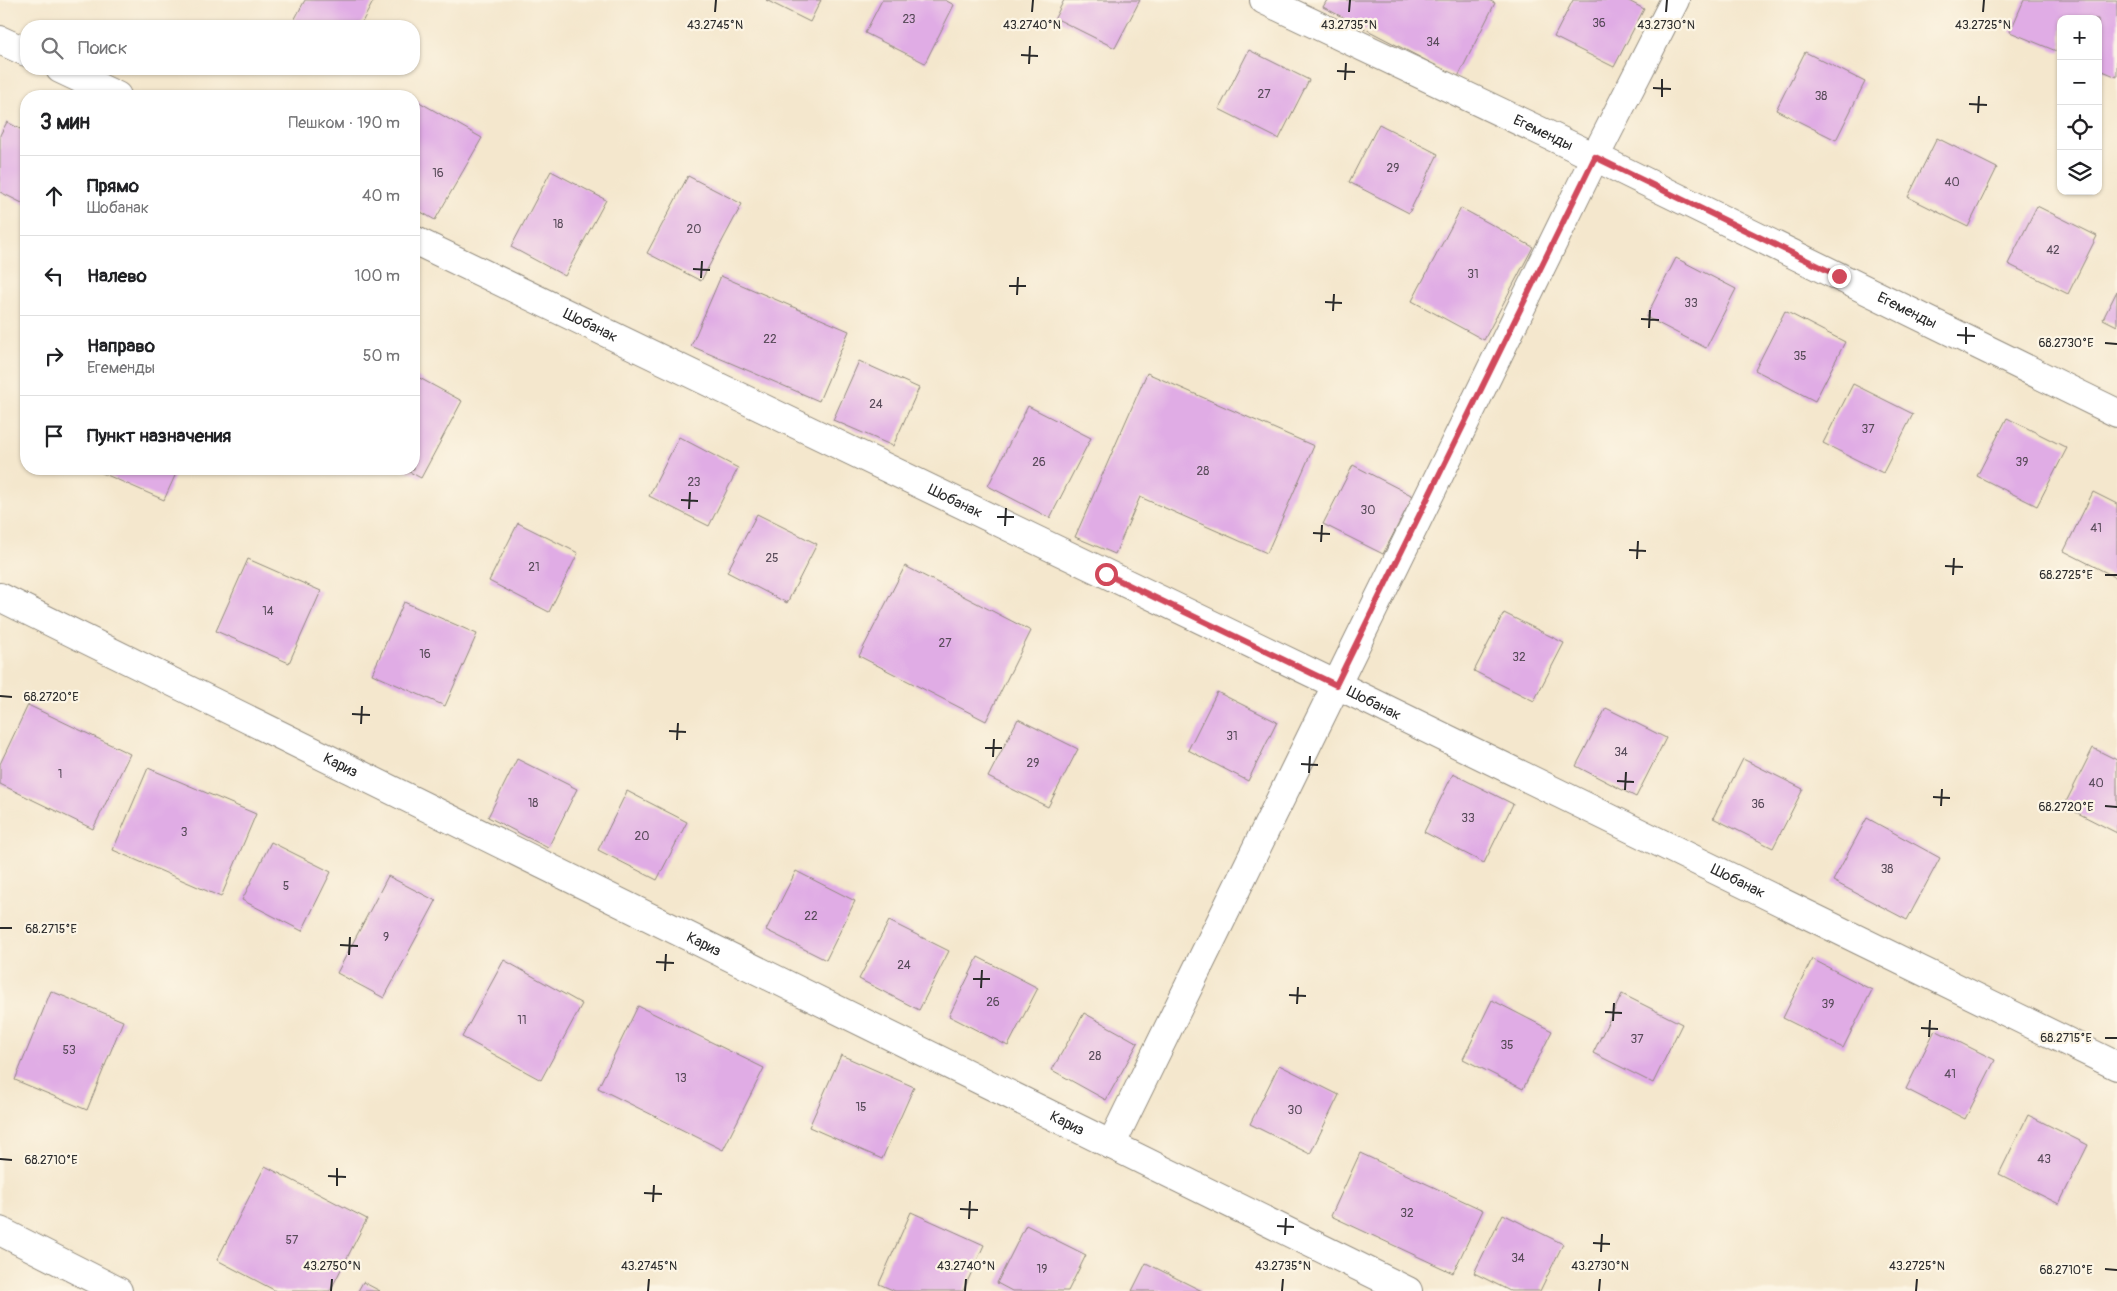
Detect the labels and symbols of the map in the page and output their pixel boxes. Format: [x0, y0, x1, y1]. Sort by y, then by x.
house number: 23 [902, 12, 916, 27]
house number: 36 [1592, 16, 1606, 31]
text: 43.2745°N [687, 18, 743, 33]
text: 43.2740°N [1003, 18, 1061, 33]
text: 43.2735°N [1321, 18, 1377, 33]
text: 43.2730°N [1637, 18, 1695, 33]
text: 43.2725°N [1955, 18, 2011, 33]
house number: 34 [1426, 35, 1440, 50]
house number: 27 [1257, 87, 1271, 102]
house number: 38 [1815, 89, 1827, 104]
street label: Егеменды [1510, 111, 1576, 155]
house number: 29 [1387, 161, 1399, 176]
house number: 16 [432, 166, 444, 181]
house number: 40 [1944, 175, 1960, 190]
house number: 18 [553, 217, 563, 232]
house number: 20 [687, 222, 701, 237]
house number: 42 [2046, 243, 2060, 258]
route end [1828, 265, 1851, 288]
house number: 31 [1467, 267, 1479, 282]
street label: Егеменды [1874, 288, 1940, 333]
house number: 33 [1684, 296, 1698, 311]
street label: Шобанак [560, 304, 621, 347]
house number: 22 [763, 332, 777, 347]
text: 68.2730°E [2038, 336, 2094, 351]
house number: 35 [1793, 349, 1807, 364]
house number: 24 [869, 397, 883, 412]
house number: 37 [1861, 422, 1875, 437]
house number: 26 [1032, 455, 1046, 470]
house number: 39 [2016, 455, 2028, 470]
house number: 28 [1197, 464, 1209, 479]
house number: 23 [687, 475, 701, 490]
street label: Шобанак [925, 480, 986, 523]
house number: 30 [1361, 503, 1375, 518]
house number: 41 [2090, 521, 2102, 536]
house number: 25 [765, 551, 779, 566]
house number: 21 [528, 560, 540, 575]
route start [1095, 563, 1118, 586]
text: 68.2725°E [2039, 568, 2093, 583]
house number: 14 [262, 604, 274, 619]
house number: 27 [938, 636, 952, 651]
house number: 16 [419, 647, 431, 662]
house number: 32 [1512, 650, 1526, 665]
street label: Шобанак [1344, 682, 1404, 725]
text: 68.2720°E [23, 690, 79, 705]
house number: 31 [1226, 729, 1238, 744]
house number: 34 [1614, 745, 1628, 760]
street label: Кариз [320, 749, 361, 782]
house number: 29 [1027, 756, 1039, 771]
house number: 1 [58, 767, 62, 782]
house number: 40 [2088, 776, 2104, 791]
house number: 18 [528, 796, 538, 811]
house number: 36 [1751, 797, 1765, 812]
text: 68.2720°E [2038, 800, 2094, 815]
house number: 33 [1461, 811, 1475, 826]
house number: 3 [181, 825, 188, 840]
house number: 20 [635, 829, 649, 844]
street label: Шобанак [1708, 860, 1768, 903]
house number: 38 [1881, 862, 1893, 877]
house number: 5 [283, 879, 289, 894]
house number: 22 [804, 909, 818, 924]
text: 68.2715°E [25, 922, 77, 937]
street label: Кариз [683, 928, 725, 961]
house number: 9 [383, 930, 389, 945]
house number: 24 [897, 958, 911, 973]
house number: 26 [986, 995, 1000, 1010]
house number: 39 [1822, 997, 1834, 1012]
house number: 11 [517, 1013, 527, 1028]
text: 68.2715°E [2040, 1031, 2092, 1046]
house number: 37 [1630, 1032, 1644, 1047]
house number: 35 [1500, 1038, 1514, 1053]
house number: 53 [62, 1043, 76, 1058]
house number: 28 [1089, 1049, 1101, 1064]
house number: 41 [1944, 1067, 1956, 1082]
house number: 13 [675, 1071, 687, 1086]
house number: 15 [855, 1100, 867, 1115]
house number: 30 [1288, 1103, 1302, 1118]
street label: Кариз [1047, 1107, 1088, 1140]
house number: 43 [2037, 1152, 2051, 1167]
text: 68.2710°E [24, 1153, 78, 1168]
house number: 32 [1400, 1206, 1414, 1221]
house number: 57 [286, 1233, 299, 1248]
house number: 34 [1511, 1251, 1525, 1266]
text: 43.2750°N [303, 1259, 361, 1274]
text: 43.2745°N [621, 1259, 677, 1274]
text: 43.2740°N [937, 1259, 995, 1274]
text: 43.2735°N [1255, 1259, 1311, 1274]
text: 43.2730°N [1571, 1259, 1629, 1274]
text: 43.2725°N [1889, 1259, 1945, 1274]
house number: 19 [1037, 1262, 1047, 1277]
text: 68.2710°E [2039, 1263, 2093, 1278]

